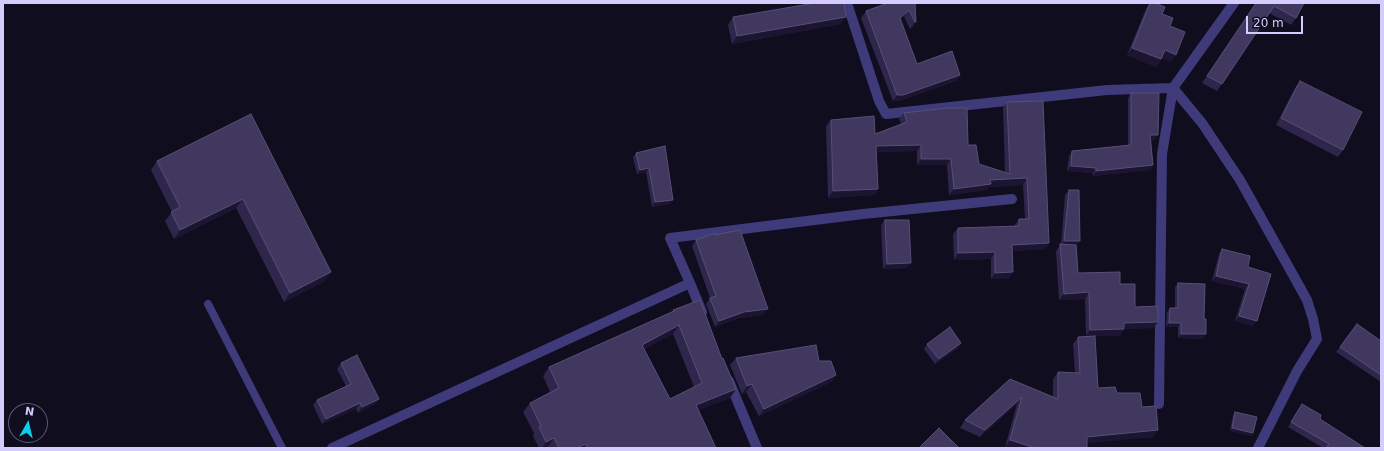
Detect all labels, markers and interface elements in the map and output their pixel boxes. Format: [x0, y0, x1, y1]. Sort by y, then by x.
scale bar [1248, 8, 1305, 34]
text: 20 m [1253, 16, 1284, 30]
north arrow [8, 403, 48, 443]
text: N [24, 405, 35, 419]

